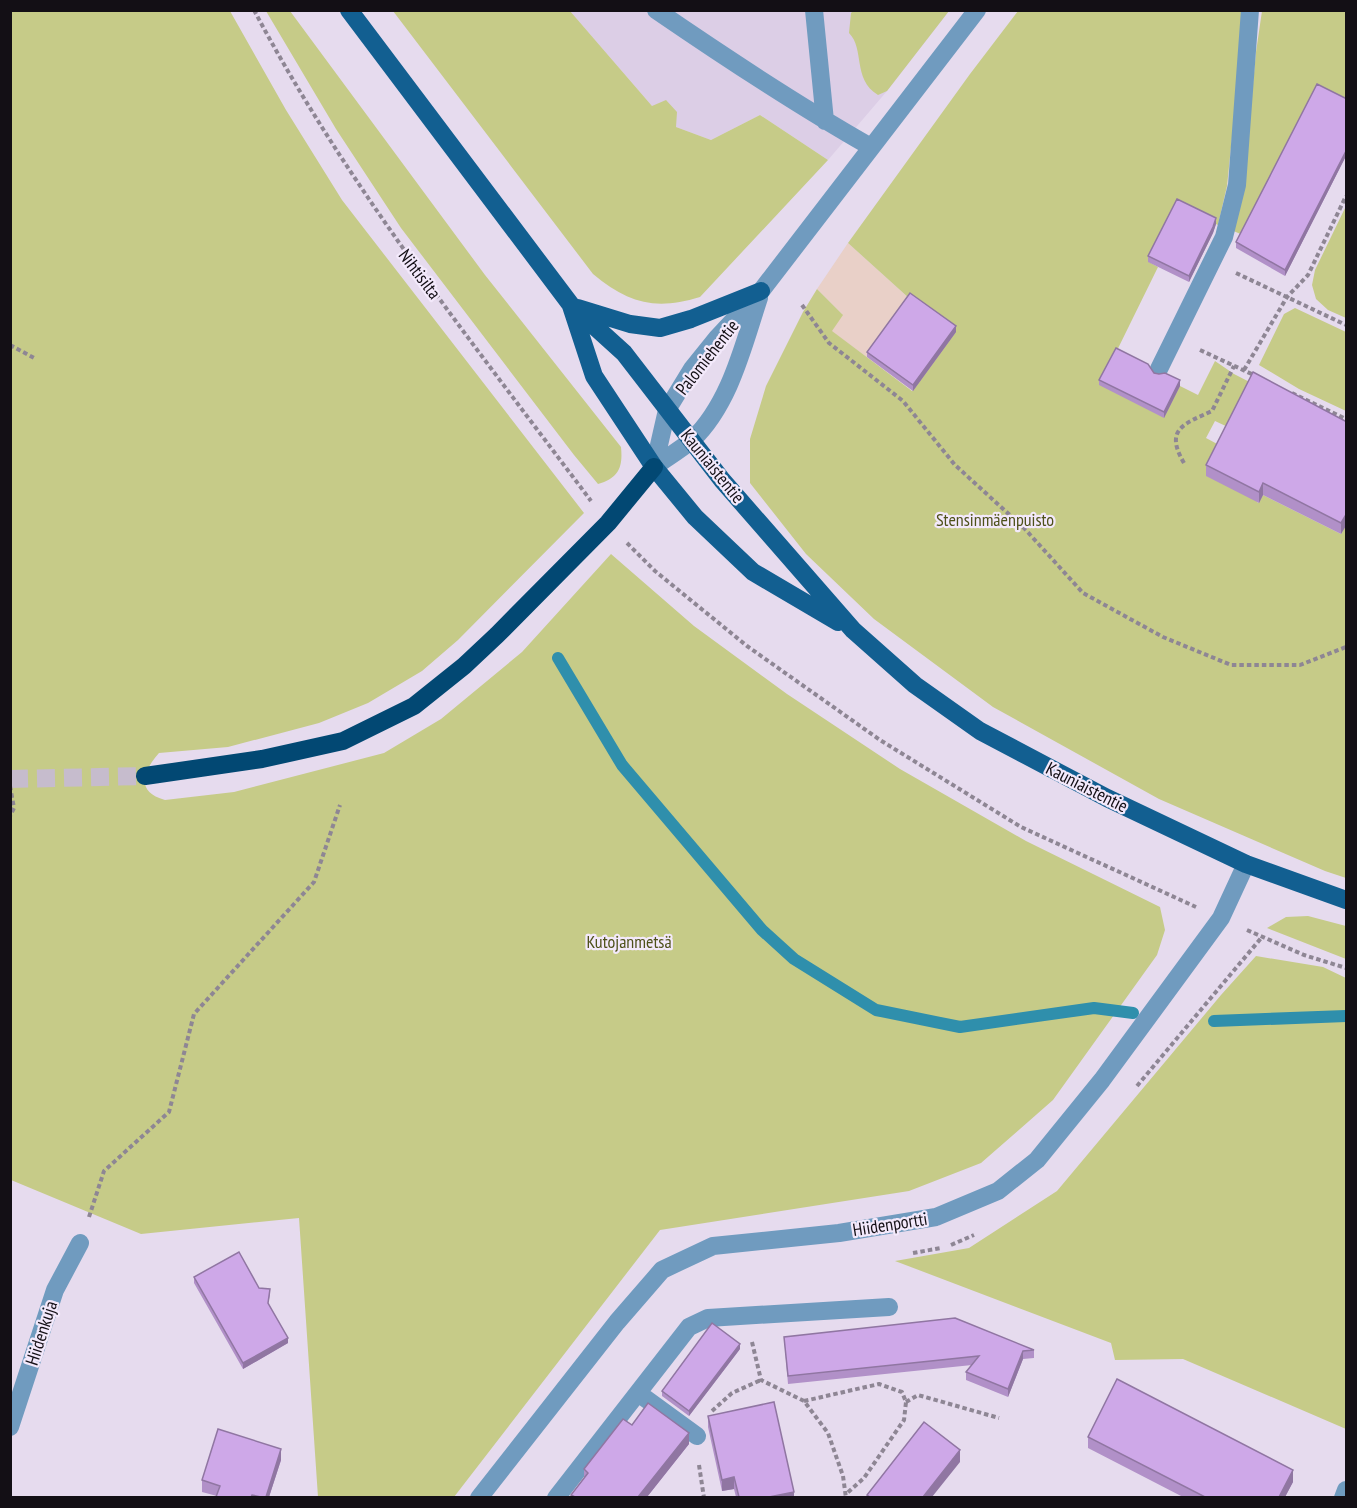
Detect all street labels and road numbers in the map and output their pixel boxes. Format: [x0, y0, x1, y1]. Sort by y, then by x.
street label: Nihtisilta [394, 244, 446, 304]
street label: Palomiehentie [670, 315, 744, 399]
street label: Kauniaistentie [676, 424, 750, 508]
street label: Kauniaistentie [1042, 757, 1132, 817]
street label: Hiidenportti [851, 1207, 929, 1241]
street label: Hiidenkuja [20, 1298, 62, 1368]

